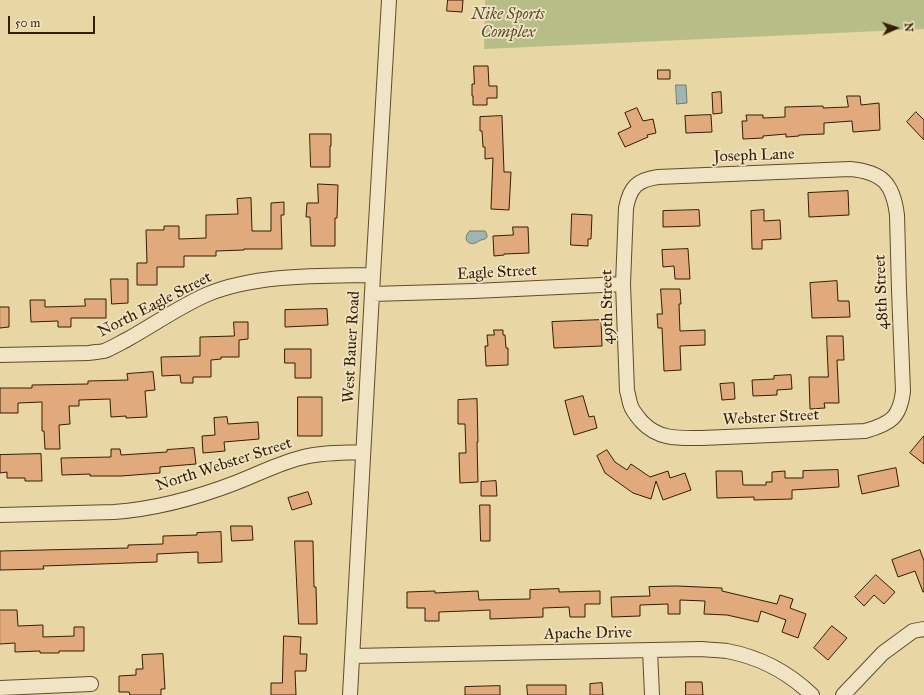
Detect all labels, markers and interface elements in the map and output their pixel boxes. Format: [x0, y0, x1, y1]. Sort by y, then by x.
park label: Nike Sports Complex [471, 5, 545, 43]
scale bar [10, 8, 97, 34]
north arrow [876, 8, 916, 48]
text: 50 m [15, 16, 40, 30]
text: N [902, 22, 915, 32]
street label: Joseph Lane [713, 145, 795, 167]
street label: 48th Street [871, 254, 893, 330]
street label: Eagle Street [457, 261, 537, 285]
street label: North Eagle Street [95, 268, 215, 342]
street label: 49th Street [598, 269, 618, 345]
street label: West Bauer Road [339, 290, 365, 404]
street label: Webster Street [722, 406, 820, 430]
street label: North Webster Street [154, 434, 294, 496]
street label: Apache Drive [544, 624, 632, 644]

